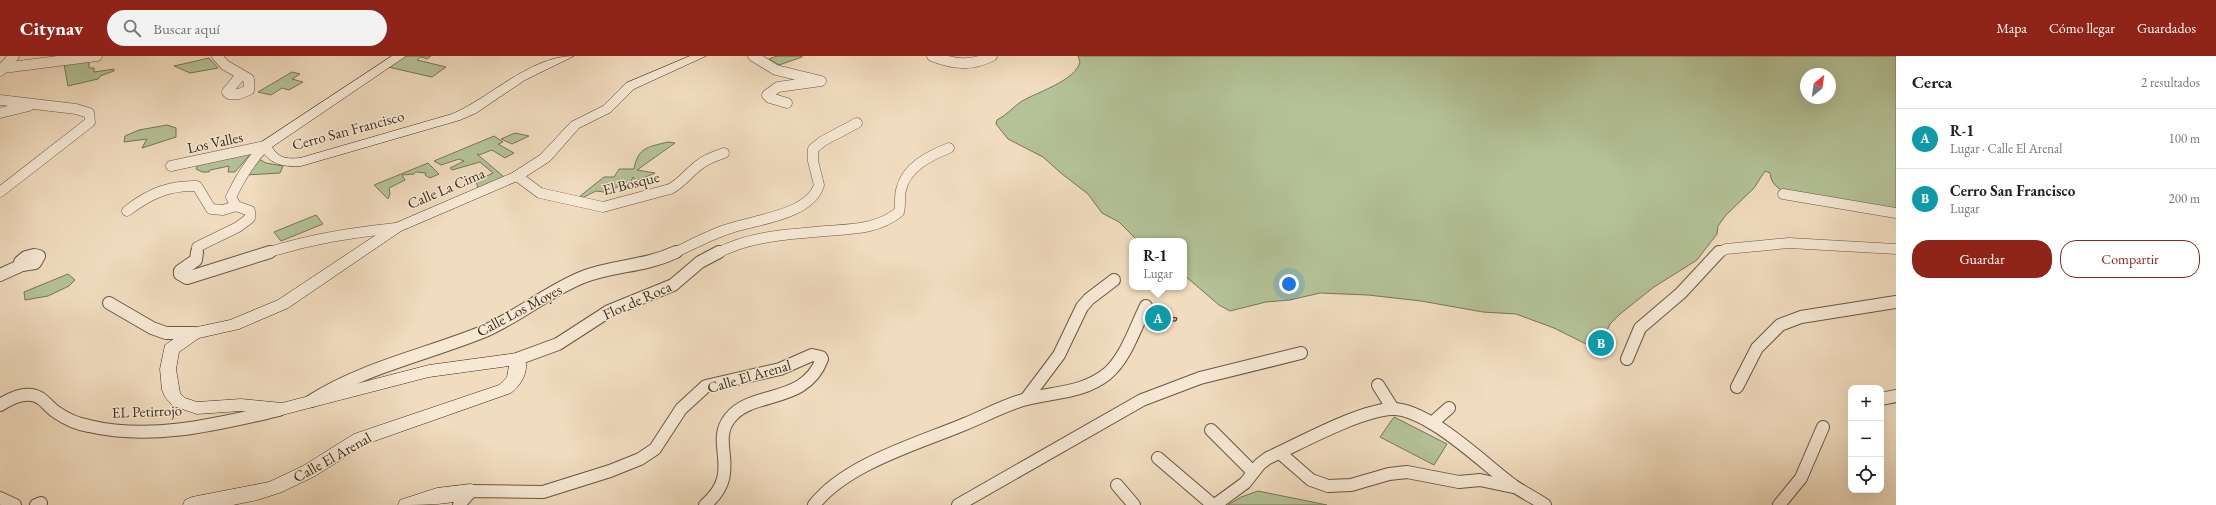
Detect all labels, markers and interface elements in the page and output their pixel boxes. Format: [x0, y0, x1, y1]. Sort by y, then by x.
search box [107, 10, 387, 46]
text: Citynav [20, 16, 83, 41]
icon: search [121, 17, 143, 39]
text: Buscar aquí [153, 19, 220, 38]
text: Mapa [1996, 19, 2027, 37]
text: Cómo llegar [2049, 19, 2115, 37]
text: Guardados [2137, 19, 2196, 37]
north arrow [1800, 68, 1836, 104]
text: Cerca [1912, 71, 1952, 93]
text: 2 resultados [2141, 74, 2200, 91]
street label: Cerro San Francisco [290, 106, 406, 154]
text: R-1 [1950, 121, 1974, 140]
street label: Los Valles [185, 127, 245, 157]
text: A [1920, 130, 1930, 147]
text: 100 m [2169, 130, 2200, 147]
text: Lugar · Calle El Arenal [1950, 140, 2062, 157]
street label: Calle La Cima [404, 163, 488, 213]
street label: El Bosque [601, 167, 661, 199]
text: Cerro San Francisco [1950, 181, 2075, 200]
text: B [1921, 190, 1929, 207]
text: 200 m [2169, 190, 2200, 207]
text: Lugar [1950, 200, 1980, 217]
popup [1129, 238, 1187, 290]
button: Guardar [1912, 240, 2052, 278]
button: Compartir [2060, 240, 2200, 278]
text: R-1 [1143, 246, 1167, 265]
text: Lugar [1143, 265, 1173, 282]
your location [1279, 274, 1299, 294]
street label: Flor de Roca [600, 276, 674, 324]
street label: Calle Los Moyes [473, 280, 565, 340]
pin: A [1145, 303, 1171, 333]
pin: B [1588, 328, 1614, 358]
street label: Calle El Arenal [705, 355, 794, 397]
map controls [1848, 385, 1884, 493]
button: + [1848, 385, 1884, 421]
street label: EL Petirrojo [112, 400, 182, 422]
button: − [1848, 421, 1884, 457]
street label: Calle El Arenal [290, 428, 375, 486]
button: locate [1848, 457, 1884, 493]

